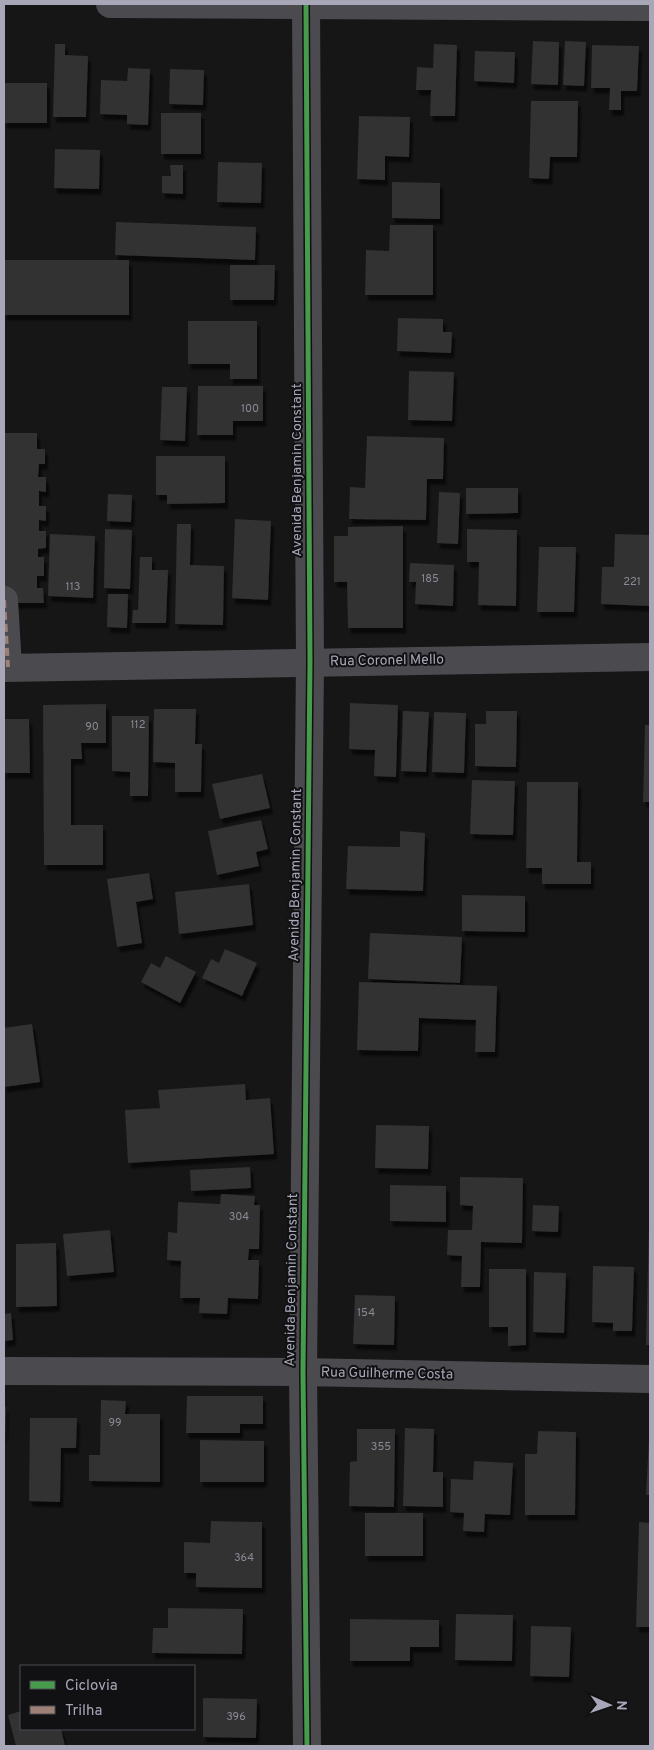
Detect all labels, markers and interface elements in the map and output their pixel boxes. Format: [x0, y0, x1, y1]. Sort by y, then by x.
street label: Avenida Benjamin Constant [289, 383, 306, 557]
house number: 100 [241, 402, 259, 416]
house number: 185 [421, 572, 439, 586]
house number: 221 [623, 575, 641, 589]
house number: 113 [66, 580, 80, 594]
street label: Rua Coronel Mello [330, 652, 444, 670]
house number: 112 [131, 718, 145, 732]
house number: 90 [85, 720, 99, 734]
street label: Avenida Benjamin Constant [286, 788, 306, 962]
street label: Avenida Benjamin Constant [282, 1193, 302, 1367]
house number: 304 [229, 1210, 249, 1224]
house number: 154 [357, 1306, 375, 1320]
street label: Rua Guilherme Costa [321, 1364, 453, 1384]
house number: 99 [108, 1416, 122, 1430]
house number: 355 [371, 1440, 391, 1454]
house number: 364 [234, 1551, 254, 1565]
legend [20, 1665, 195, 1730]
text: Ciclovia [65, 1677, 118, 1696]
north arrow [584, 1680, 634, 1730]
text: N [612, 1700, 629, 1711]
text: Trilha [65, 1702, 102, 1721]
house number: 396 [226, 1710, 246, 1724]

